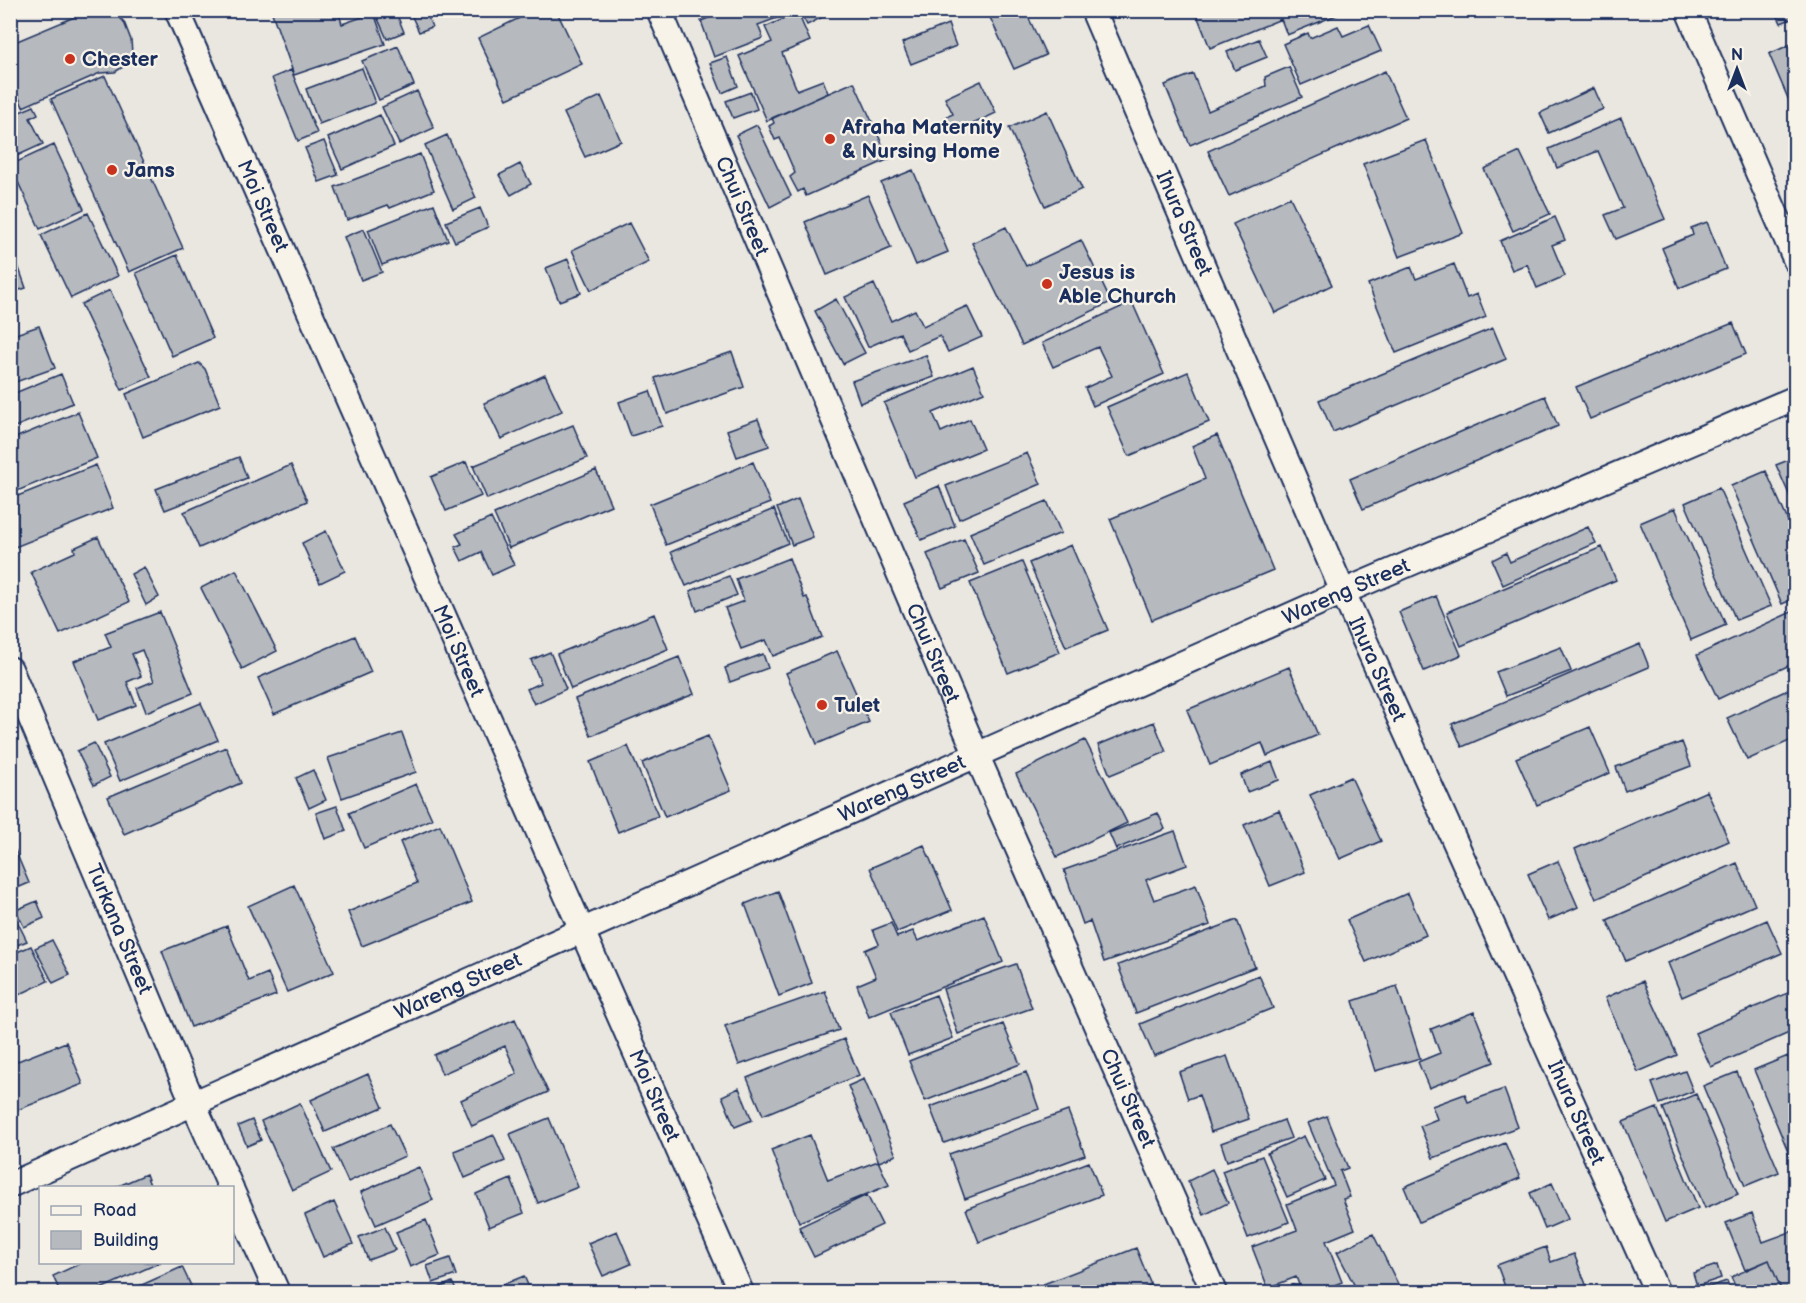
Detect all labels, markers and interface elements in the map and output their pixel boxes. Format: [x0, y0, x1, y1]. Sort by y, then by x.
north arrow [1707, 39, 1767, 99]
text: N [1731, 46, 1743, 65]
place label: Chester [82, 47, 159, 72]
marker: Chester [63, 52, 77, 66]
place label: Afraha Maternity & Nursing Home [841, 115, 1003, 164]
marker: Afraha Maternity & Nursing Home [823, 132, 837, 146]
street label: Chui Street [710, 152, 775, 260]
street label: Moi Street [232, 156, 295, 256]
place label: Jams [124, 158, 175, 183]
marker: Jams [105, 163, 119, 177]
street label: Ihura Street [1151, 167, 1218, 280]
place label: Jesus is Able Church [1058, 260, 1176, 309]
marker: Jesus is Able Church [1040, 277, 1054, 291]
street label: Wareng Street [1278, 552, 1414, 630]
street label: Chui Street [901, 599, 966, 707]
street label: Moi Street [428, 601, 490, 701]
street label: Ihura Street [1343, 613, 1412, 726]
place label: Tulet [834, 693, 880, 718]
marker: Tulet [815, 698, 829, 712]
street label: Wareng Street [834, 749, 970, 827]
street label: Turkana Street [81, 860, 158, 998]
street label: Wareng Street [390, 946, 526, 1025]
street label: Chui Street [1095, 1045, 1161, 1152]
street label: Moi Street [623, 1046, 686, 1146]
street label: Ihura Street [1542, 1057, 1611, 1169]
legend [39, 1186, 234, 1264]
text: Road [93, 1200, 137, 1221]
text: Building [93, 1230, 159, 1251]

